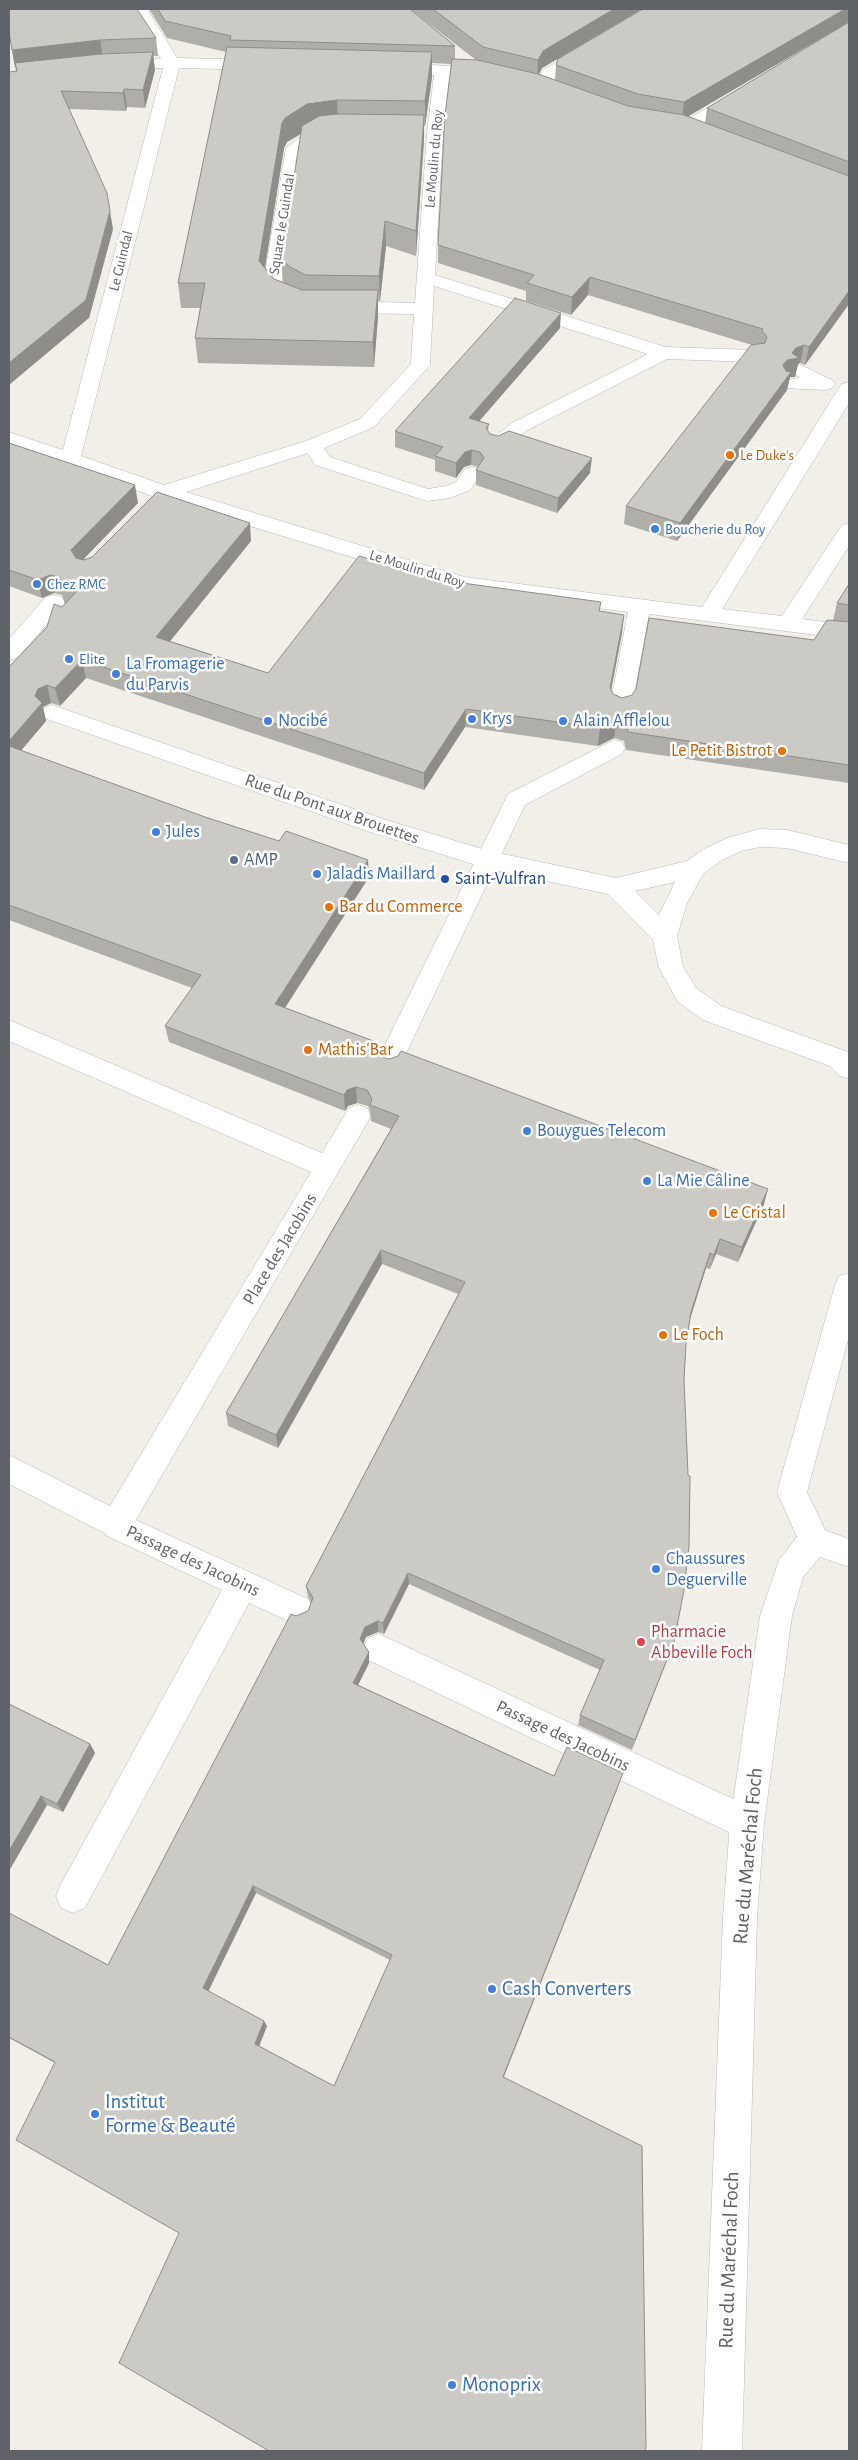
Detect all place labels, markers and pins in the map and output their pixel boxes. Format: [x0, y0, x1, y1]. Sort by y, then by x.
place label: Le Duke's [740, 446, 794, 464]
marker: Le Duke's [724, 449, 736, 461]
place label: Boucherie du Roy [665, 520, 765, 538]
marker: Boucherie du Roy [649, 523, 661, 535]
place label: Chez RMC [47, 575, 106, 593]
marker: Chez RMC [31, 578, 43, 590]
place label: Elite [79, 650, 105, 668]
marker: Elite [63, 653, 75, 665]
place label: La Fromagerie du Parvis [126, 653, 225, 696]
marker: La Fromagerie du Parvis [110, 668, 122, 680]
place label: Krys [482, 708, 512, 730]
place label: Nocibé [278, 710, 328, 732]
place label: Alain Afflelou [573, 710, 670, 732]
marker: Krys [466, 713, 478, 725]
marker: Nocibé [262, 715, 274, 727]
marker: Alain Afflelou [557, 715, 569, 727]
place label: Le Petit Bistrot [671, 740, 772, 762]
marker: Le Petit Bistrot [776, 745, 788, 757]
place label: Jules [166, 821, 200, 843]
marker: Jules [150, 826, 162, 838]
place label: AMP [244, 849, 278, 871]
marker: AMP [228, 854, 240, 866]
place label: Jaladis Maillard [327, 863, 435, 885]
marker: Jaladis Maillard [311, 868, 323, 880]
place label: Saint-Vulfran [455, 868, 546, 890]
marker: Saint-Vulfran [439, 873, 451, 885]
place label: Bar du Commerce [339, 896, 463, 918]
marker: Bar du Commerce [323, 901, 335, 913]
place label: Mathis'Bar [318, 1039, 393, 1061]
marker: Mathis'Bar [302, 1044, 314, 1056]
place label: Bouygues Telecom [537, 1120, 666, 1142]
marker: Bouygues Telecom [521, 1125, 533, 1137]
place label: La Mie Câline [657, 1170, 750, 1192]
marker: La Mie Câline [641, 1175, 653, 1187]
place label: Le Cristal [723, 1202, 786, 1224]
marker: Le Cristal [707, 1207, 719, 1219]
place label: Le Foch [673, 1324, 724, 1346]
marker: Le Foch [657, 1329, 669, 1341]
place label: Chaussures Deguerville [666, 1548, 747, 1590]
marker: Chaussures Deguerville [650, 1563, 662, 1575]
place label: Pharmacie Abbeville Foch [651, 1621, 753, 1664]
marker: Pharmacie Abbeville Foch [635, 1636, 647, 1648]
place label: Cash Converters [502, 1976, 632, 2002]
marker: Cash Converters [486, 1983, 498, 1995]
place label: Institut Forme & Beauté [105, 2089, 235, 2139]
marker: Institut Forme & Beauté [89, 2108, 101, 2120]
place label: Monoprix [462, 2372, 541, 2398]
marker: Monoprix [446, 2379, 458, 2391]

